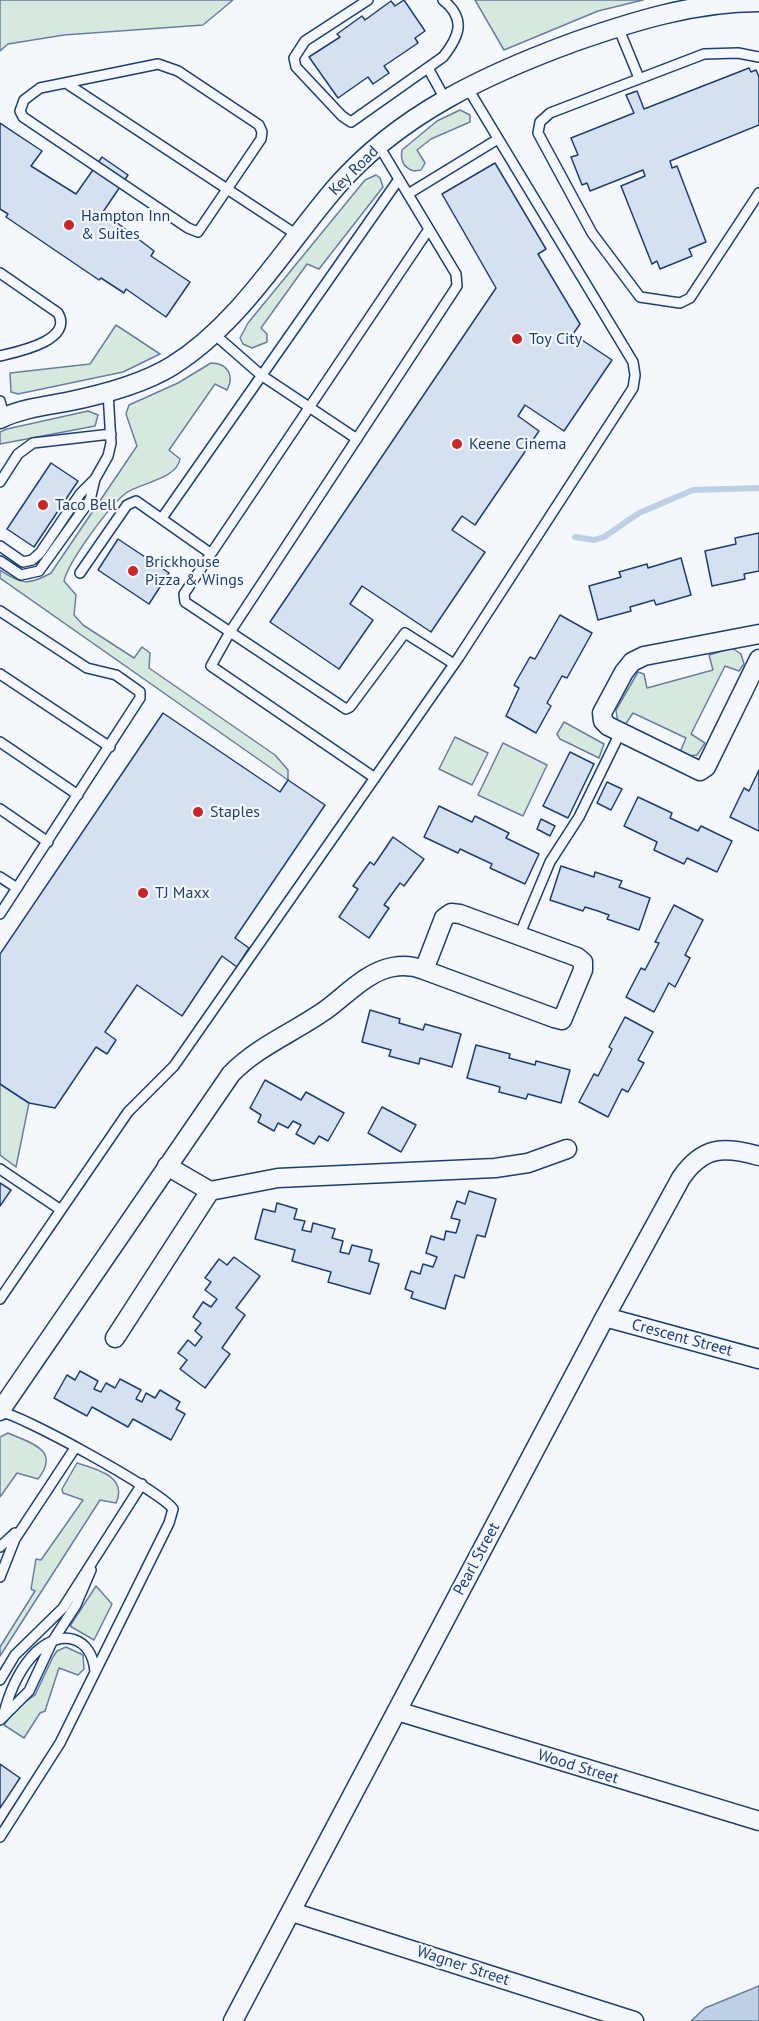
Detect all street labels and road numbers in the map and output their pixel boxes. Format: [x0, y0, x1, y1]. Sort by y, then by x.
street label: Key Road [325, 142, 383, 200]
street label: Crescent Street [630, 1315, 734, 1361]
street label: Pearl Street [450, 1519, 504, 1599]
street label: Wood Street [535, 1746, 621, 1788]
street label: Wagner Street [414, 1942, 512, 1990]

